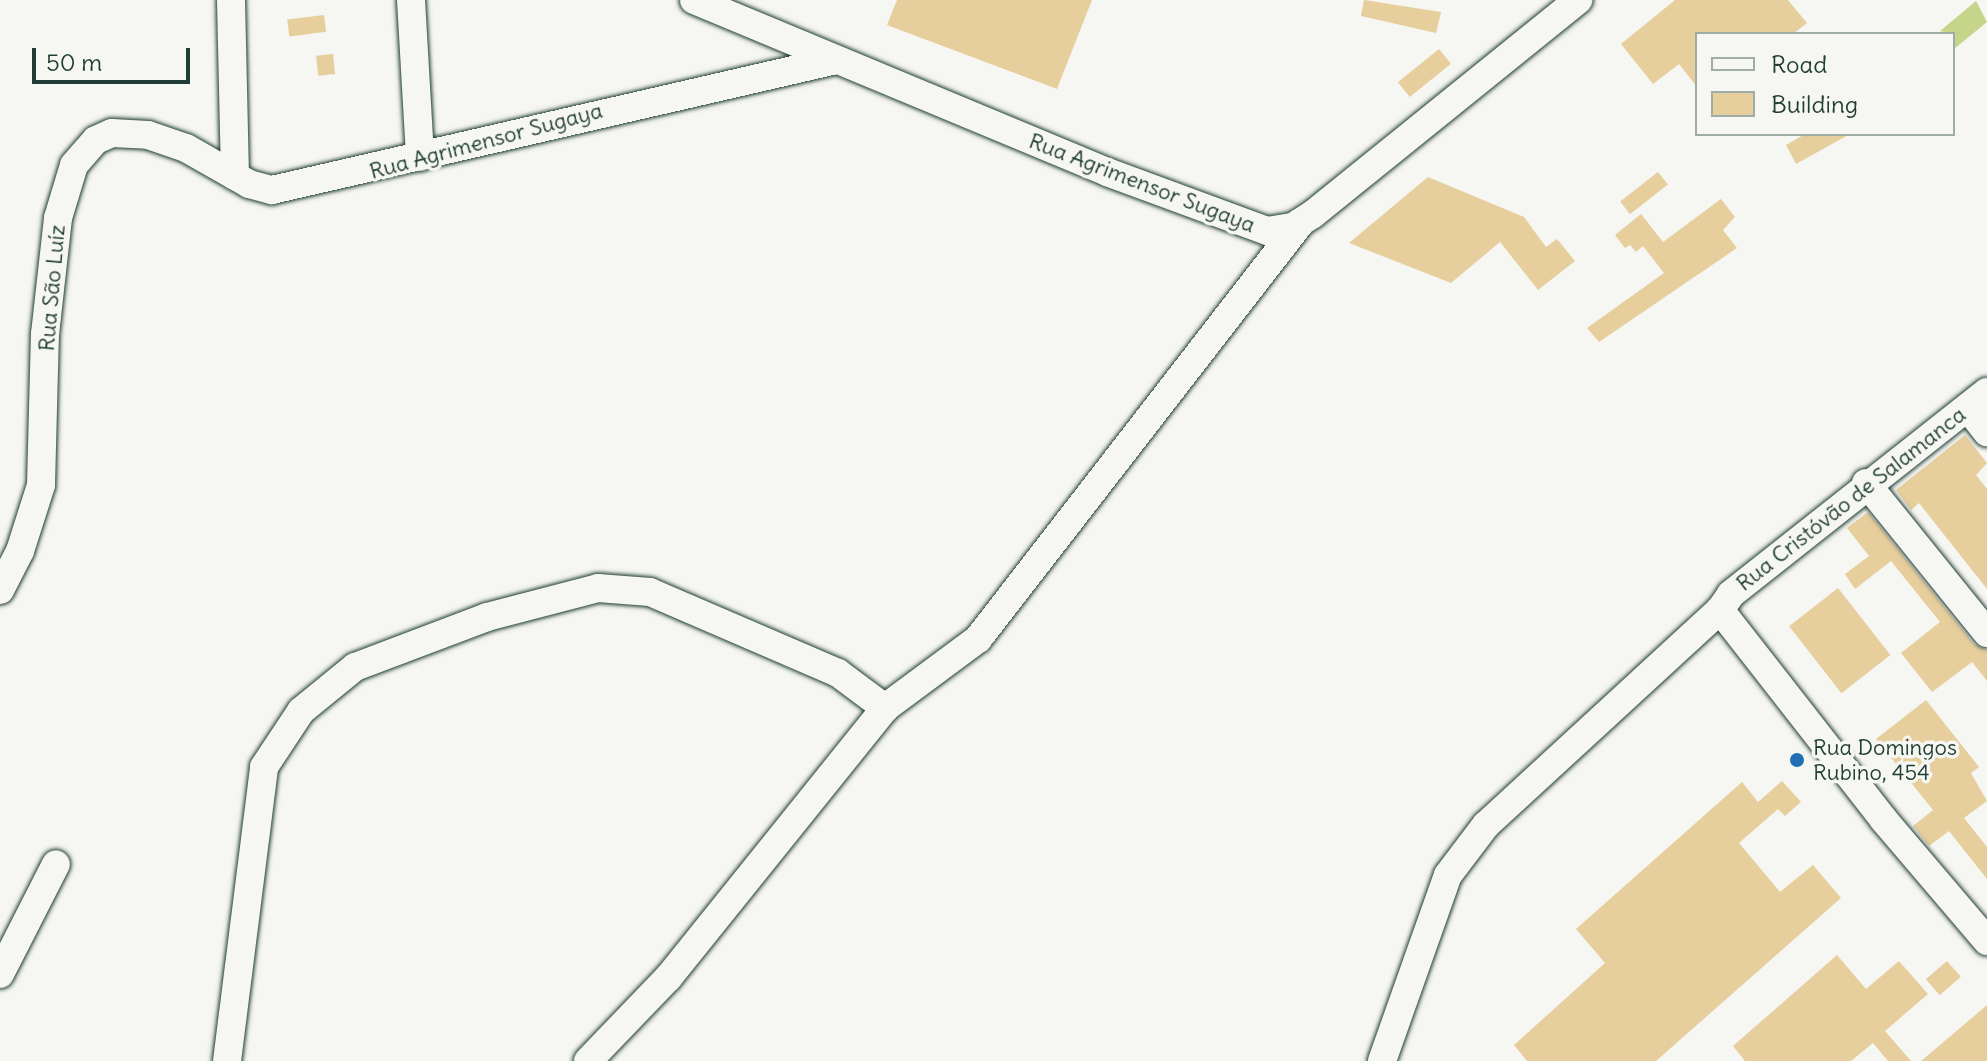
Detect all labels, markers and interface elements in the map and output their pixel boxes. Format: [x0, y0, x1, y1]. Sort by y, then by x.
scale bar [36, 32, 194, 82]
legend [1695, 32, 1955, 136]
text: 50 m [46, 47, 102, 77]
text: Road [1771, 49, 1827, 79]
text: Building [1771, 89, 1858, 119]
street label: Rua Agrimensor Sugaya [367, 97, 605, 185]
street label: Rua Agrimensor Sugaya [1025, 128, 1259, 238]
street label: Rua São Luíz [33, 224, 71, 352]
street label: Rua Cristóvão de Salamanca [1731, 401, 1971, 597]
place label: Rua Domingos Rubino, 454 [1813, 734, 1957, 786]
marker: Rua Domingos Rubino, 454 [1788, 751, 1806, 769]

